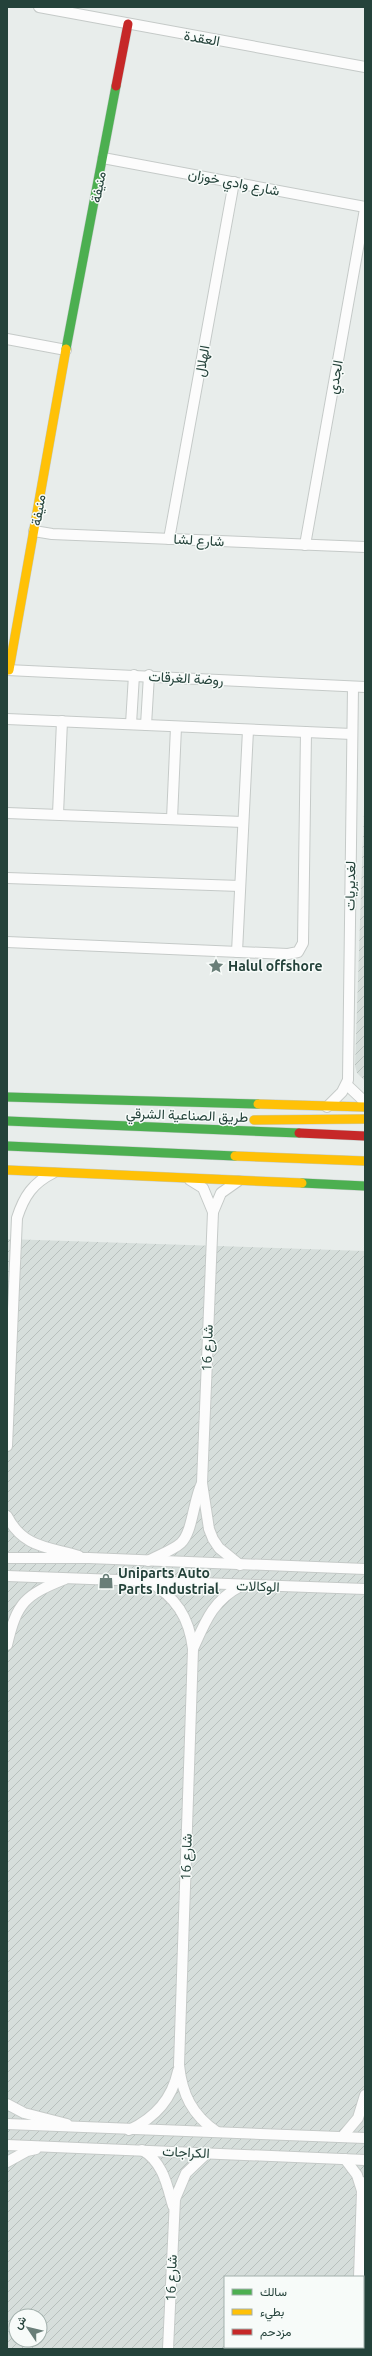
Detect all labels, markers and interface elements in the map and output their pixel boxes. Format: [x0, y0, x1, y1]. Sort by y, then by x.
street label: العقدة [183, 27, 221, 49]
street label: شارع وادي خوزان [186, 165, 281, 203]
street label: منيفة [87, 170, 109, 204]
street label: الهلال [191, 344, 215, 378]
street label: الجدي [324, 359, 350, 396]
street label: منيفة [27, 493, 49, 527]
street label: شارع لشا [173, 531, 225, 552]
street label: روضة الغرقات [148, 668, 224, 689]
street label: لغديريات [342, 861, 359, 911]
place icon: Halul offshore [207, 957, 225, 975]
place label: Halul offshore [228, 958, 323, 974]
street label: طريق الصناعية الشرقي [125, 1105, 248, 1129]
street label: شارع 16 [198, 1324, 219, 1372]
place label: Uniparts Auto Parts Industrial [118, 1565, 219, 1597]
shop icon: Uniparts Auto Parts Industrial [97, 1572, 115, 1590]
street label: الوكالات [236, 1577, 280, 1596]
street label: شارع 16 [177, 1833, 198, 1881]
street label: الكراجات [162, 2143, 210, 2162]
street label: شارع 16 [162, 2254, 183, 2302]
legend [224, 2276, 364, 2348]
text: سالك [260, 2285, 287, 2298]
text: بطيء [260, 2305, 284, 2322]
north arrow [8, 2308, 48, 2348]
text: ش [11, 2313, 29, 2332]
text: مزدحم [260, 2325, 291, 2340]

